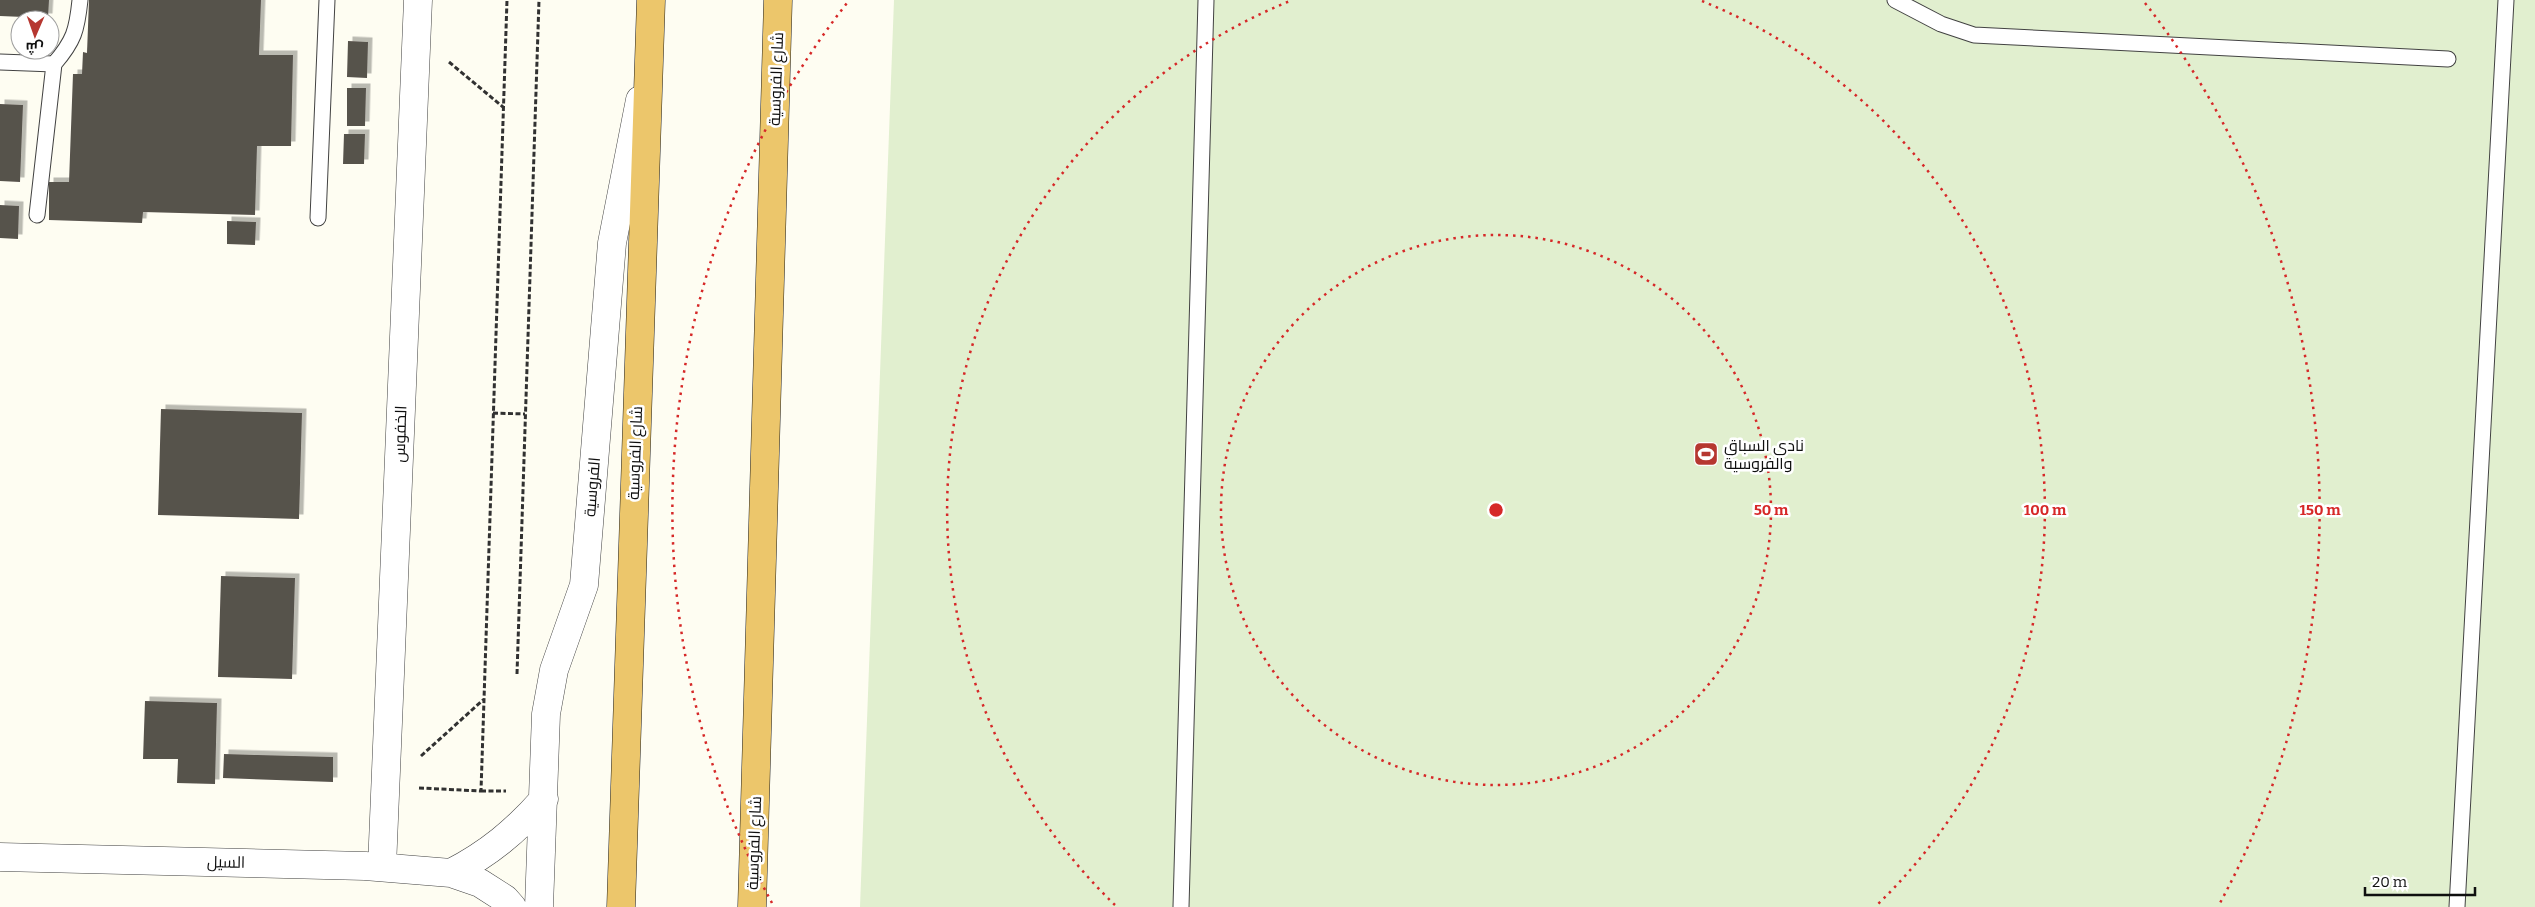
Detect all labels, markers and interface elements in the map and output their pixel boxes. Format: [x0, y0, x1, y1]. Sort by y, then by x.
north arrow [10, 10, 60, 60]
street label: شارع الفروسية [765, 32, 789, 126]
text: ش [25, 39, 44, 56]
street label: الخفوس [390, 405, 411, 463]
street label: شارع الفروسية [624, 406, 648, 500]
place label: نادي السباق والفروسية [1724, 436, 1804, 473]
sports icon: نادي السباق والفروسية [1693, 441, 1719, 467]
street label: الفروسية [580, 456, 604, 518]
centre of rings [1487, 501, 1505, 519]
text: 50 m [1754, 501, 1789, 519]
text: 100 m [2024, 501, 2067, 519]
text: 150 m [2299, 501, 2341, 519]
street label: شارع الفروسية [743, 796, 767, 890]
street label: السيل [207, 852, 245, 873]
scale bar [2365, 864, 2475, 896]
text: 20 m [2372, 873, 2408, 891]

